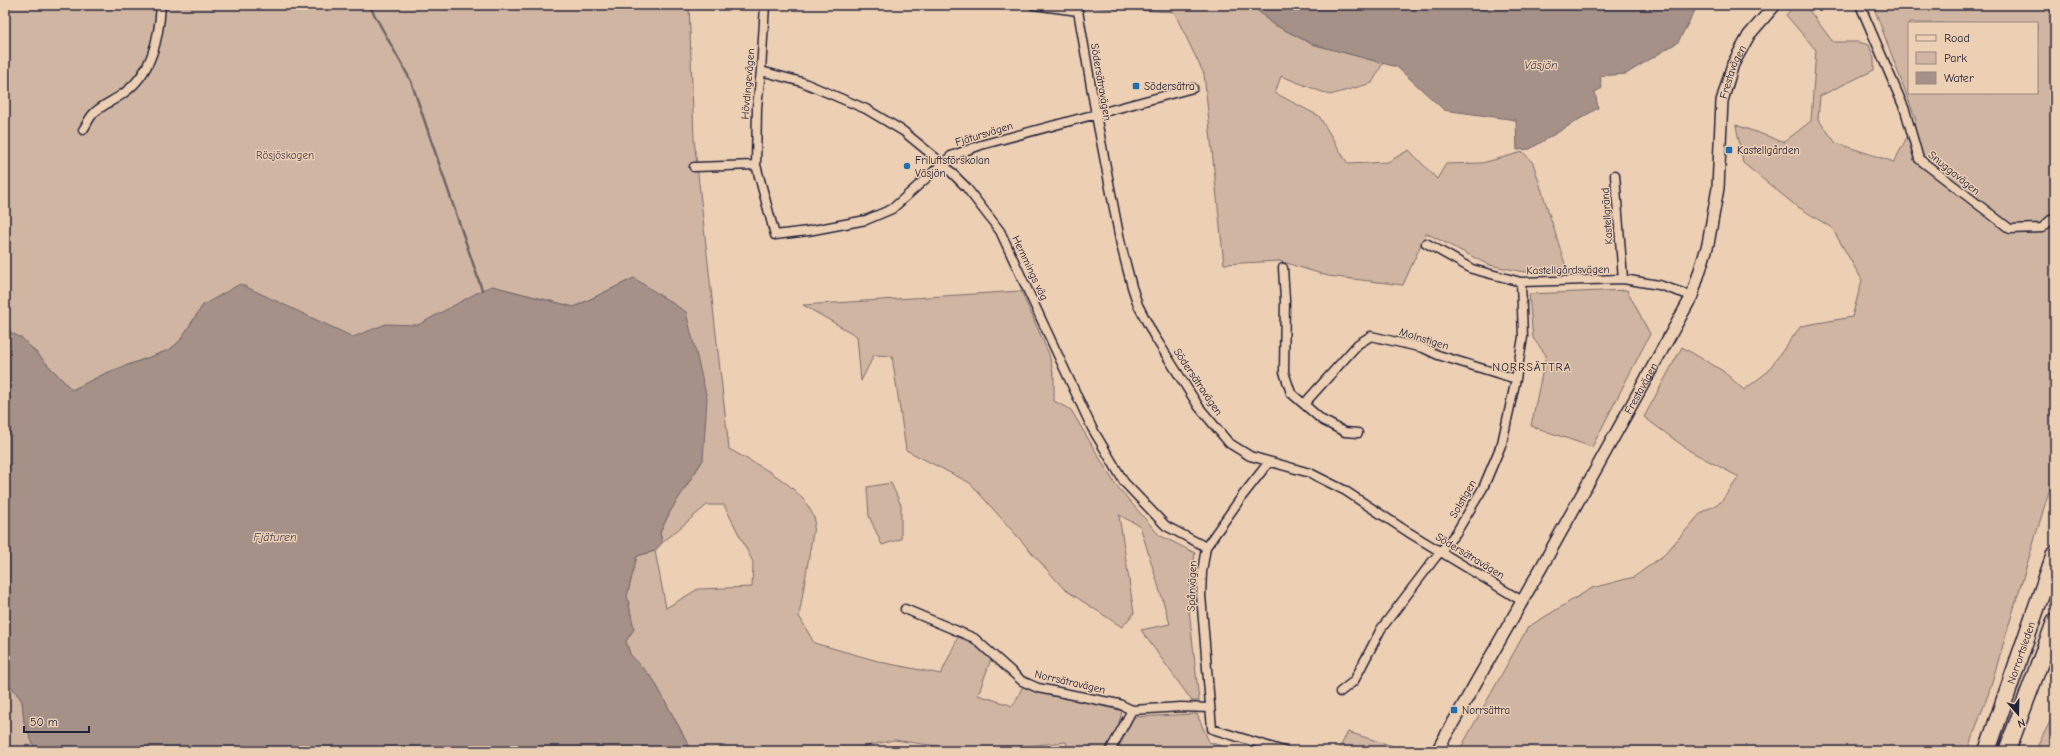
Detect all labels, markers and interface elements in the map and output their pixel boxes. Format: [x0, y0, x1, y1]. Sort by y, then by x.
legend [1908, 22, 2038, 94]
text: Road [1944, 31, 1970, 45]
street label: Södersätravägen [1088, 42, 1114, 122]
street label: Frestavägen [1717, 43, 1749, 100]
street label: Hövdingevägen [738, 48, 758, 120]
text: Park [1944, 51, 1967, 65]
water label: Väsjön [1524, 58, 1558, 72]
text: Water [1944, 71, 1974, 85]
place label: Södersätra [1144, 80, 1195, 93]
marker: Södersätra [1131, 81, 1141, 91]
street label: Fjätursvägen [954, 119, 1014, 149]
place label: Kastellgården [1737, 144, 1800, 157]
marker: Kastellgården [1724, 145, 1734, 155]
street label: Snuggavägen [1926, 148, 1982, 198]
park label: Rösjöskogen [256, 149, 314, 162]
place label: Friluftsförskolan Väsjön [915, 154, 990, 180]
marker: Friluftsförskolan Väsjön [902, 161, 912, 171]
street label: Kastellgränd [1599, 187, 1615, 245]
street label: Hemmings väg [1009, 233, 1051, 303]
street label: Kastellgårdsvägen [1526, 263, 1610, 277]
street label: Molnstigen [1398, 325, 1450, 353]
street label: Södersätravägen [1171, 346, 1225, 418]
district label: NORRSÄTTRA [1492, 360, 1572, 374]
street label: Frestavägen [1621, 360, 1660, 416]
street label: Solstigen [1447, 478, 1479, 520]
water label: Fjäturen [253, 530, 297, 544]
street label: Södersätravägen [1433, 530, 1507, 582]
street label: Spånvägen [1185, 560, 1199, 612]
street label: Norrortsleden [2004, 620, 2038, 686]
street label: Norrsätravägen [1033, 668, 1107, 696]
north arrow [1998, 694, 2038, 734]
place label: Norrsättra [1462, 704, 1510, 717]
marker: Norrsättra [1449, 705, 1459, 715]
scale bar [24, 708, 89, 734]
text: 50 m [30, 715, 58, 729]
text: N [2016, 716, 2027, 730]

